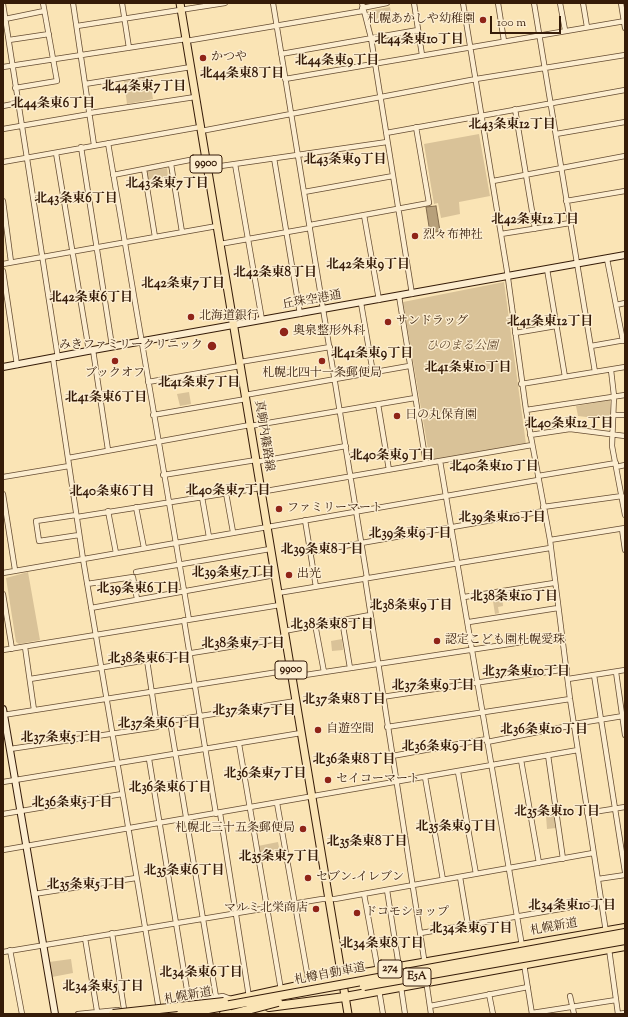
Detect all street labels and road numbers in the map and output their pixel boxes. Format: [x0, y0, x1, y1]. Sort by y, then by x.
road number: 9900 [190, 155, 222, 173]
street label: 丘珠空港通 [281, 289, 343, 313]
street label: 真駒内篠路線 [250, 399, 276, 473]
road number: 9900 [275, 661, 307, 679]
street label: 札幌新道 [529, 917, 579, 939]
road number: 274 [378, 960, 402, 978]
street label: 札樽自動車道 [293, 961, 367, 989]
road number: E5A [403, 968, 431, 986]
street label: 札幌新道 [163, 986, 213, 1008]

